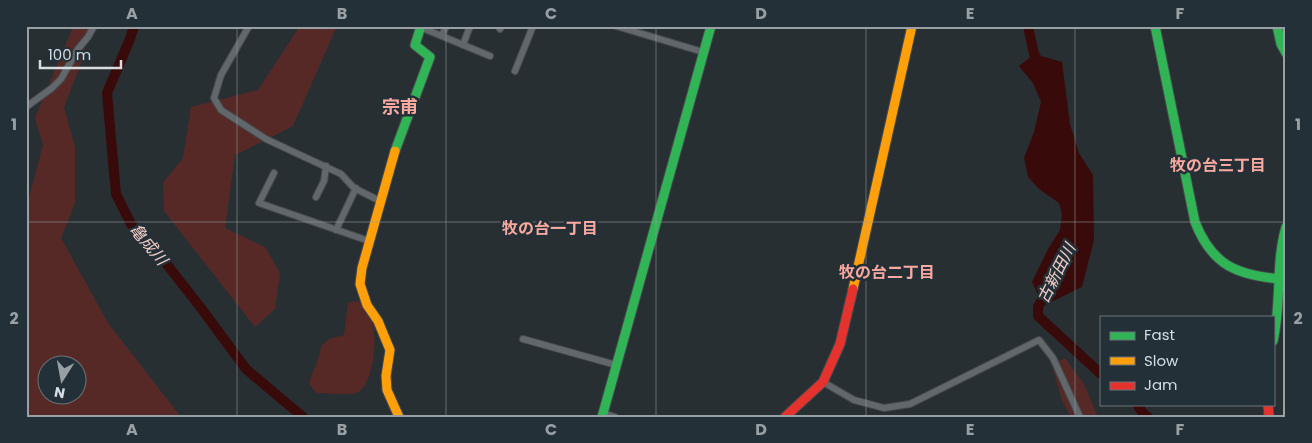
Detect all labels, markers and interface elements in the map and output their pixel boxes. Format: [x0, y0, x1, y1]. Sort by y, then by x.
text: A [126, 2, 138, 25]
text: B [337, 2, 347, 25]
text: C [545, 2, 557, 25]
text: D [755, 2, 767, 25]
text: E [966, 2, 974, 25]
text: F [1176, 2, 1185, 25]
scale bar [40, 38, 121, 70]
text: 100 m [48, 44, 91, 65]
district label: 宗甫 [382, 94, 418, 119]
text: 1 [11, 113, 17, 136]
text: 1 [1295, 113, 1301, 136]
district label: 牧の台三丁目 [1170, 154, 1266, 177]
district label: 牧の台一丁目 [502, 217, 598, 240]
water label: 亀成川 [124, 219, 174, 272]
water label: 古新田川 [1032, 238, 1082, 307]
district label: 牧の台二丁目 [839, 261, 935, 284]
text: 2 [9, 307, 19, 330]
text: 2 [1293, 307, 1303, 330]
legend [1100, 316, 1274, 406]
text: Fast [1144, 324, 1175, 345]
text: Slow [1144, 350, 1179, 371]
north arrow [38, 356, 88, 406]
text: Jam [1144, 374, 1178, 395]
text: N [52, 382, 67, 404]
text: A [126, 418, 138, 441]
text: B [337, 418, 347, 441]
text: C [545, 418, 557, 441]
text: D [755, 418, 767, 441]
text: E [966, 418, 974, 441]
text: F [1176, 418, 1185, 441]

